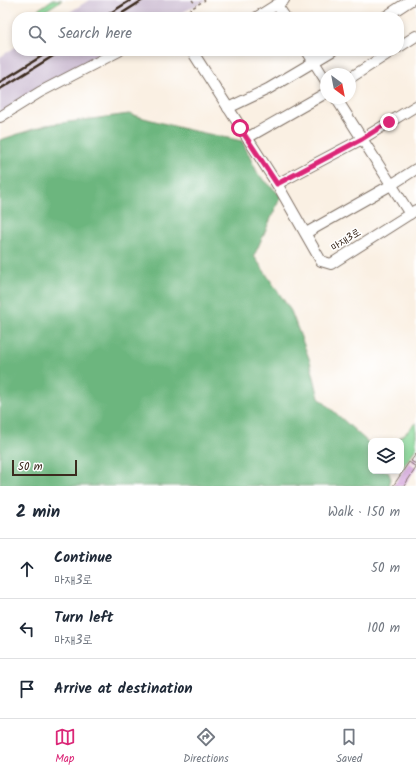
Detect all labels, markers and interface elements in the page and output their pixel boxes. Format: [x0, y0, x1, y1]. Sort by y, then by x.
search box [12, 12, 404, 56]
text: Search here [58, 22, 132, 46]
icon: search [26, 23, 48, 45]
north arrow [320, 68, 356, 104]
route end [380, 113, 398, 131]
route start [231, 119, 249, 137]
street label: 마재3로 [327, 224, 365, 256]
map controls [368, 438, 404, 474]
button: layers [368, 438, 404, 474]
scale bar [12, 458, 77, 477]
text: 50 m [18, 458, 43, 476]
text: 2 min [16, 499, 60, 526]
text: Walk · 150 m [328, 502, 400, 523]
text: Continue [54, 546, 112, 570]
icon: ahead [16, 558, 38, 580]
text: 50 m [371, 558, 400, 579]
text: 마재3로 [54, 570, 93, 591]
text: Turn left [54, 606, 114, 630]
icon: left [16, 618, 38, 640]
text: 100 m [367, 618, 400, 639]
text: 마재3로 [54, 630, 93, 651]
text: Arrive at destination [54, 677, 193, 701]
icon: arrive [16, 678, 38, 700]
tab: Map [54, 726, 76, 768]
tab: Directions [183, 726, 229, 768]
tab: Saved [336, 726, 362, 768]

